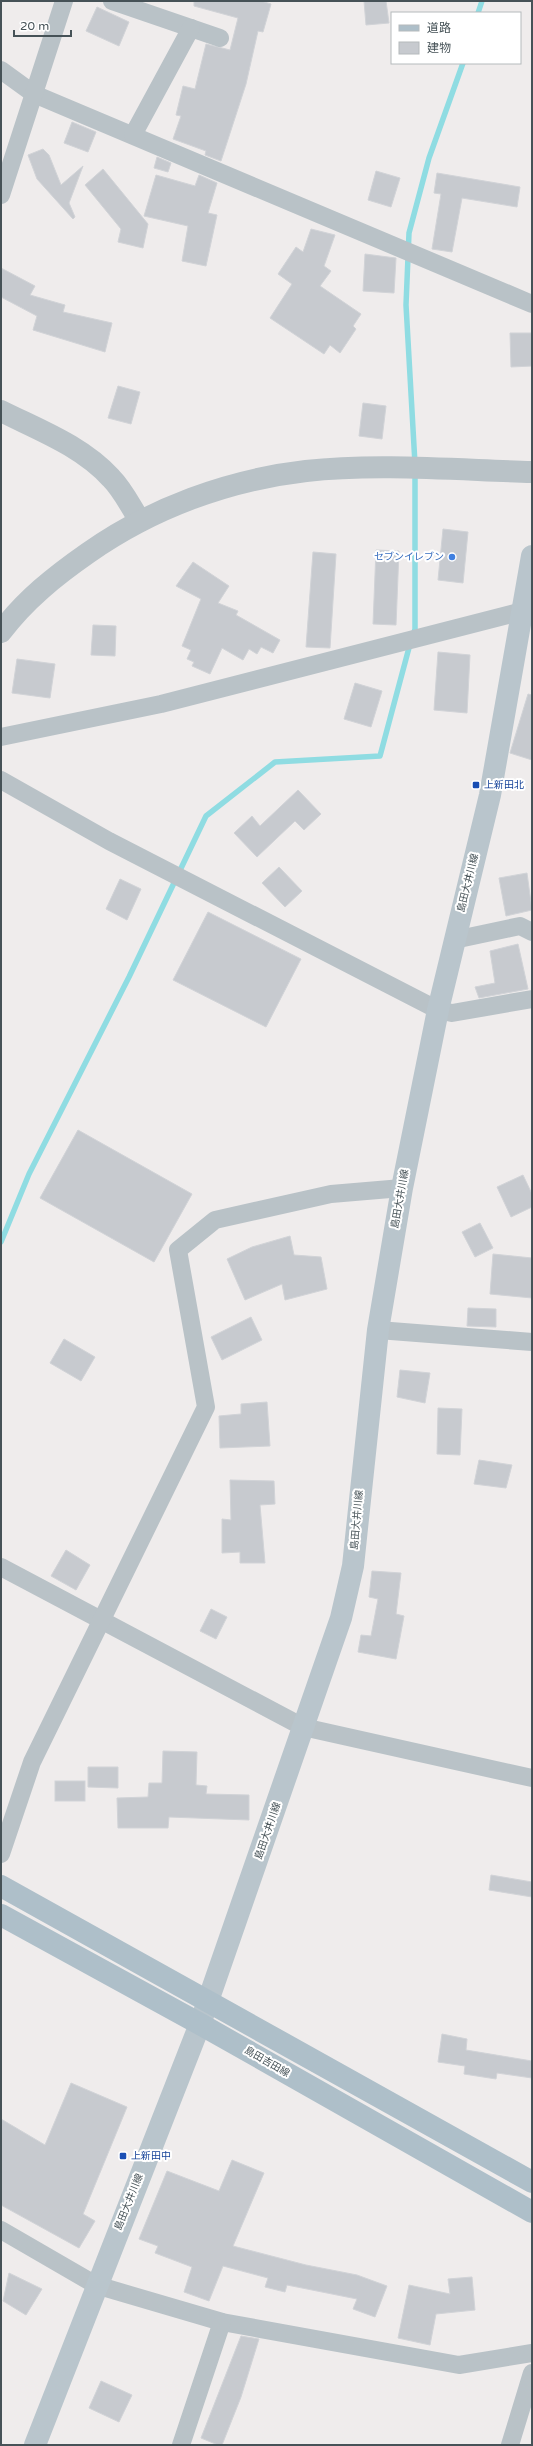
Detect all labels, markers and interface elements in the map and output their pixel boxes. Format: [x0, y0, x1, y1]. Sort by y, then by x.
scale bar [14, 12, 71, 38]
legend [391, 12, 521, 64]
text: 20 m [20, 19, 49, 33]
text: 道路 [427, 21, 451, 35]
text: 建物 [427, 41, 451, 55]
place label: セブンイレブン [374, 551, 444, 563]
marker: セブンイレブン [447, 552, 457, 562]
place label: 上新田北 [484, 779, 524, 791]
marker: 上新田北 [471, 780, 481, 790]
street label: 島田大井川線 [455, 852, 481, 914]
street label: 島田大井川線 [389, 1168, 411, 1230]
street label: 島田大井川線 [348, 1490, 366, 1550]
street label: 島田大井川線 [253, 1801, 283, 1861]
street label: 島田吉田線 [242, 2044, 292, 2080]
place label: 上新田中 [131, 2150, 171, 2162]
marker: 上新田中 [118, 2151, 128, 2161]
street label: 島田大井川線 [112, 2172, 146, 2232]

